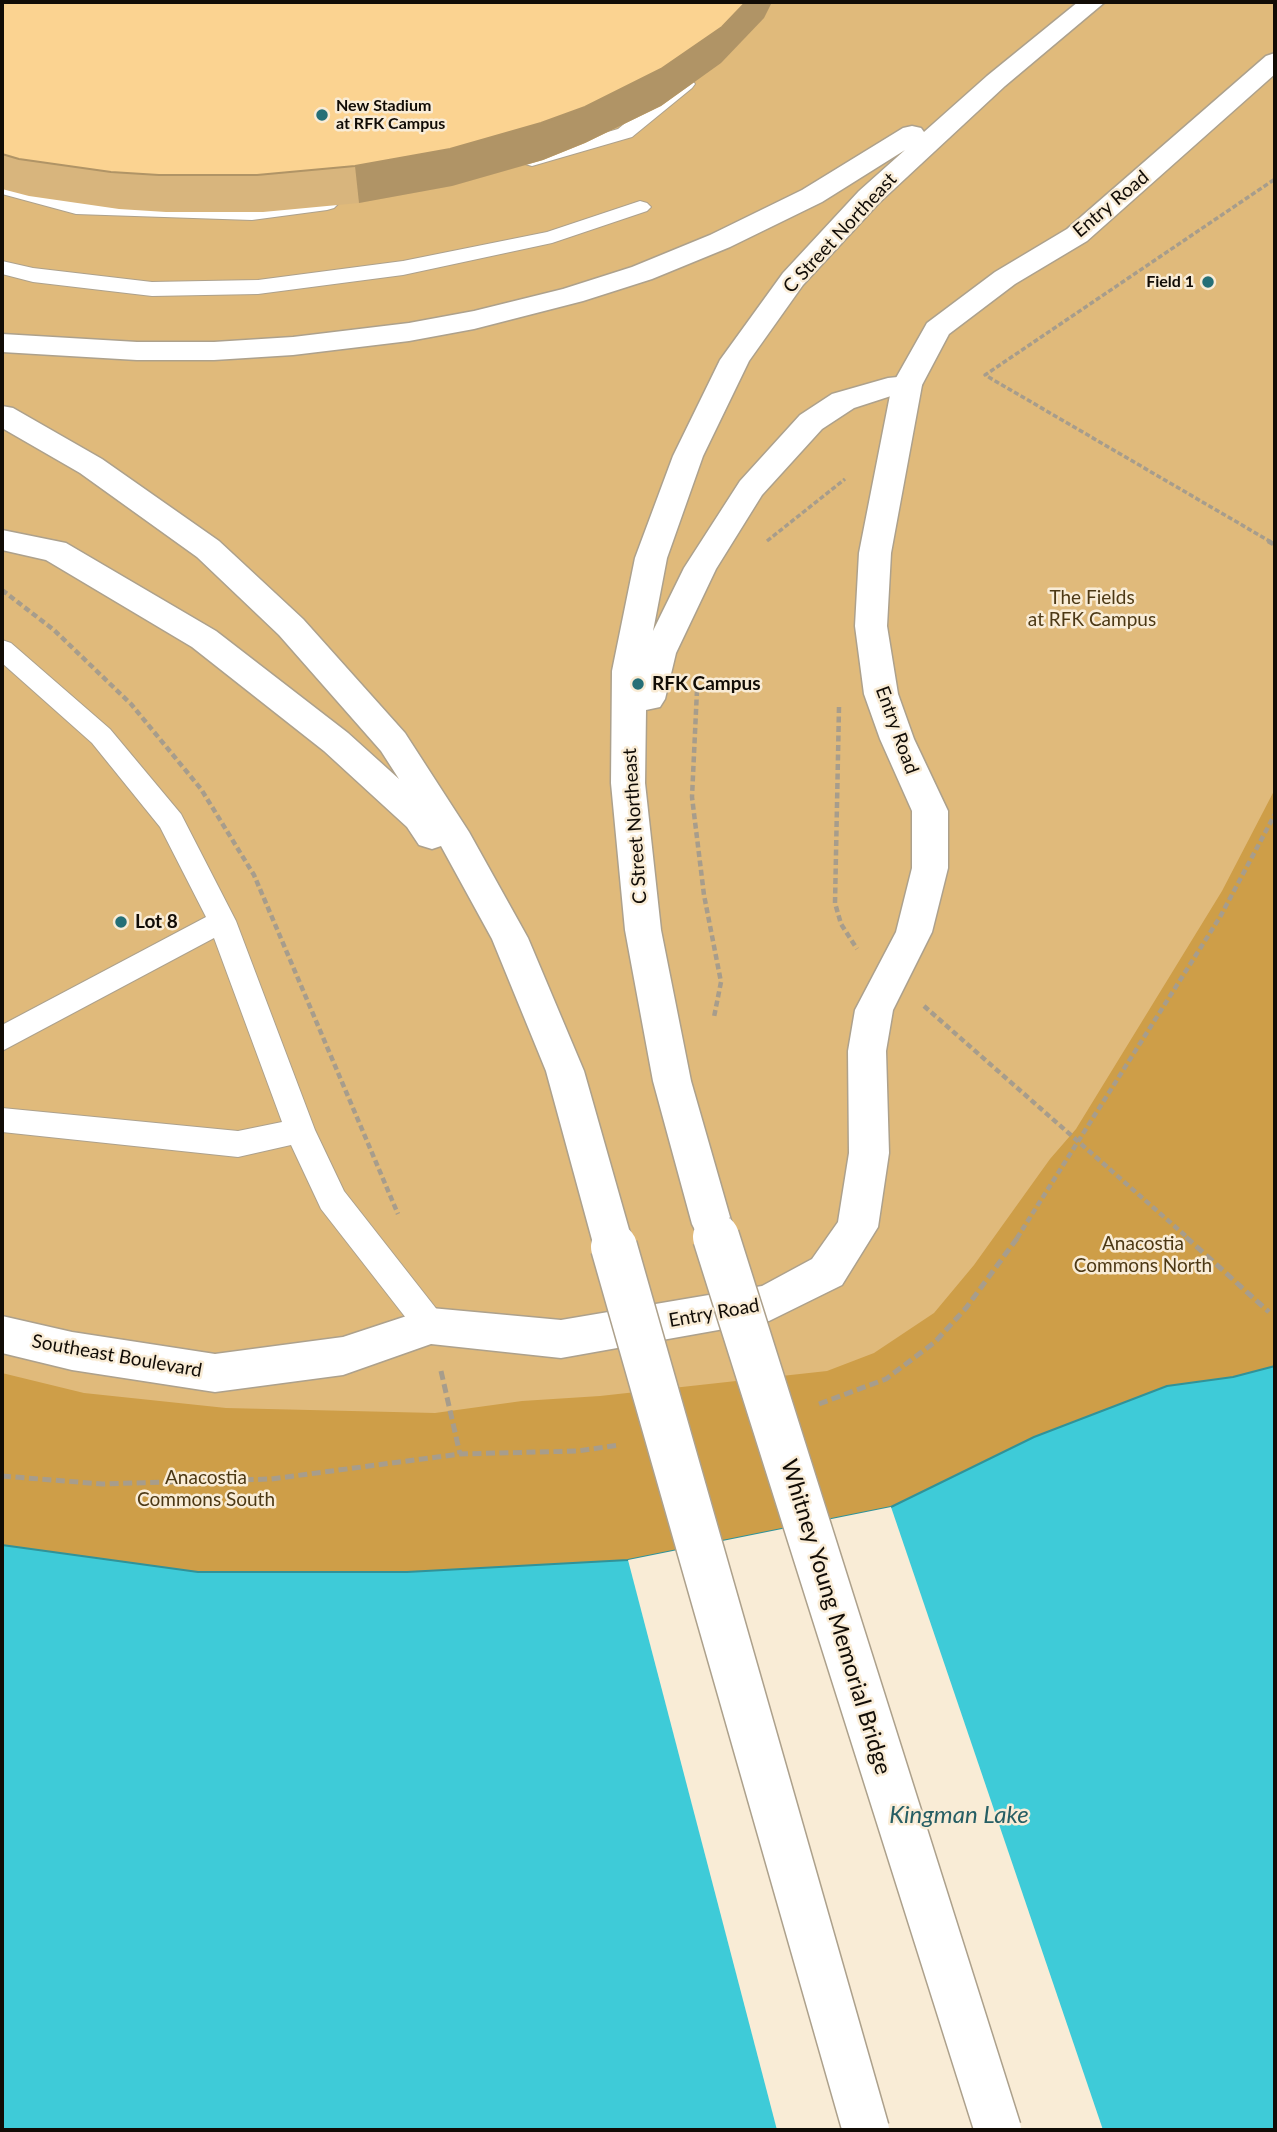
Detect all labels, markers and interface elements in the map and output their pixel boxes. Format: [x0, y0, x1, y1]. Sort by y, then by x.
place label: New Stadium at RFK Campus [336, 96, 445, 134]
marker: New Stadium at RFK Campus [314, 107, 330, 123]
street label: Entry Road [1069, 166, 1153, 242]
street label: C Street Northeast [778, 168, 902, 298]
place label: Field 1 [1146, 272, 1194, 292]
marker: Field 1 [1200, 274, 1216, 290]
park label: The Fields at RFK Campus [1028, 587, 1156, 631]
place label: RFK Campus [652, 673, 761, 695]
marker: RFK Campus [630, 676, 646, 692]
street label: Entry Road [871, 683, 923, 777]
street label: C Street Northeast [618, 747, 652, 905]
place label: Lot 8 [135, 911, 178, 933]
marker: Lot 8 [113, 914, 129, 930]
park label: Anacostia Commons North [1074, 1233, 1212, 1277]
street label: Entry Road [667, 1294, 761, 1332]
street label: Southeast Boulevard [30, 1330, 204, 1382]
street label: Whitney Young Memorial Bridge [775, 1456, 897, 1778]
park label: Anacostia Commons South [137, 1467, 275, 1511]
water label: Kingman Lake [889, 1801, 1029, 1829]

